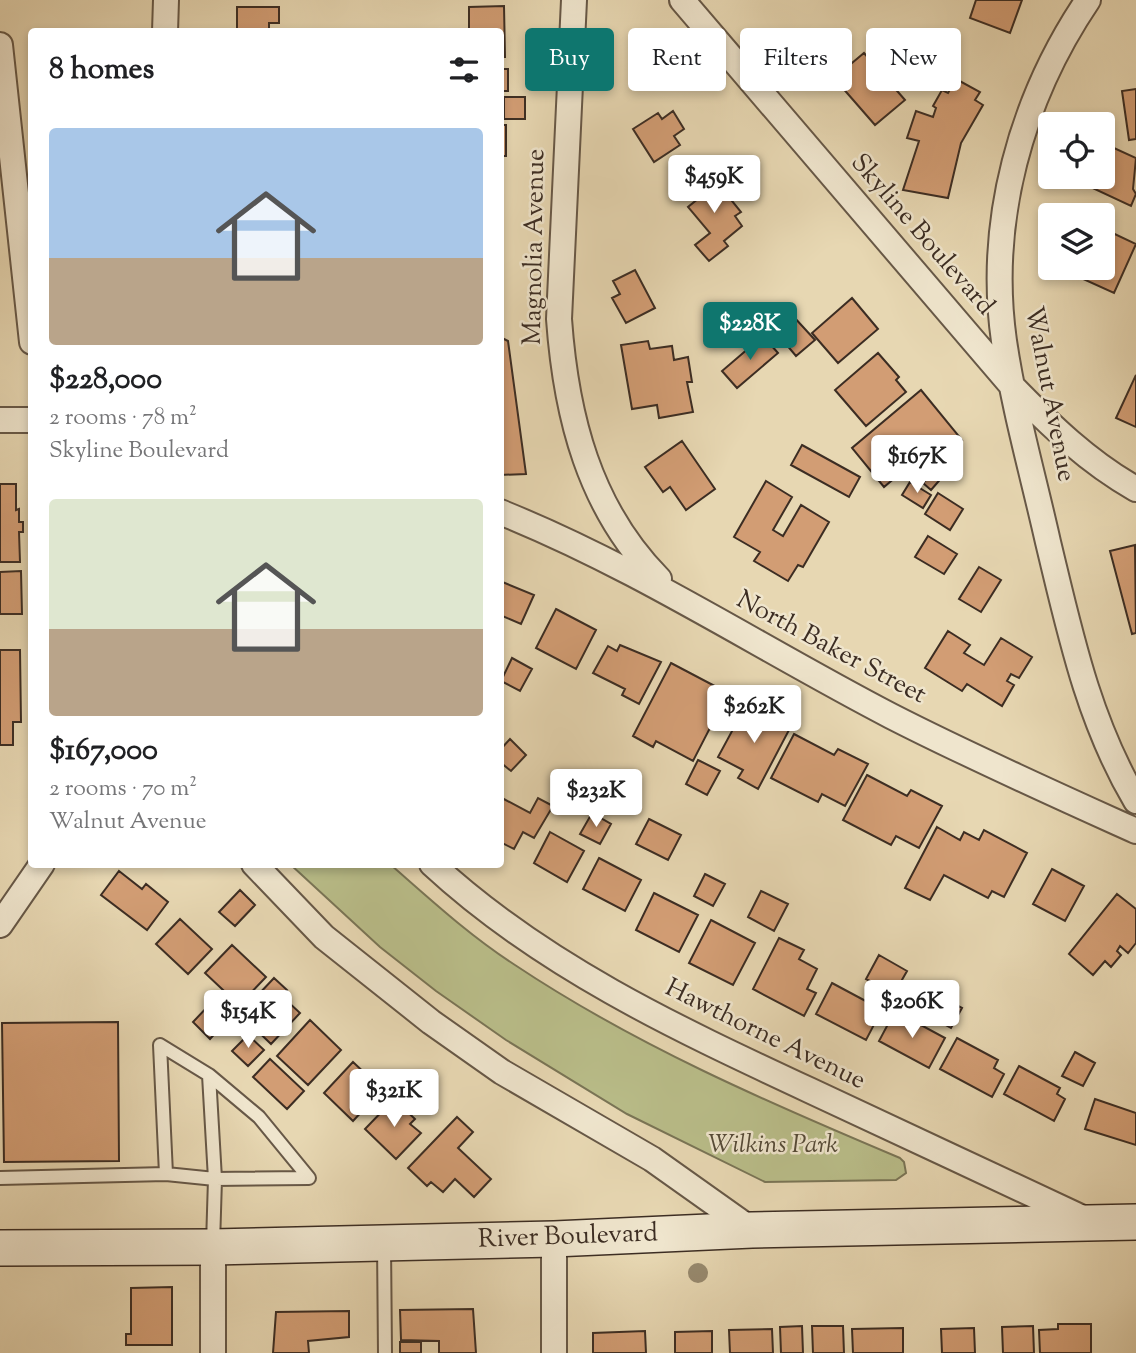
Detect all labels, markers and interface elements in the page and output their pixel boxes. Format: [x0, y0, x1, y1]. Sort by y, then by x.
chip: Buy [525, 28, 614, 91]
chip: Rent [628, 28, 726, 91]
chip: Filters [740, 28, 852, 91]
chip: New [866, 28, 961, 91]
text: 8 homes [49, 49, 154, 92]
icon: filters [445, 51, 483, 89]
map controls [1038, 112, 1115, 280]
button: locate [1038, 112, 1115, 189]
street label: Skyline Boulevard [841, 146, 1003, 324]
street label: Magnolia Avenue [515, 148, 555, 346]
pin: $459K [665, 156, 763, 215]
text: $459K [684, 161, 744, 194]
icon: home [203, 173, 329, 299]
button: layers [1038, 203, 1115, 280]
pin: $228K [701, 302, 799, 362]
street label: Walnut Avenue [1014, 303, 1084, 485]
text: $228K [719, 308, 781, 341]
text: $228,000 [49, 359, 162, 402]
text: 2 rooms · 78 m² [49, 402, 197, 435]
text: Skyline Boulevard [49, 435, 229, 468]
pin: $167K [868, 435, 966, 495]
text: $167K [887, 441, 947, 474]
icon: home [203, 544, 329, 670]
street label: North Baker Street [729, 582, 933, 714]
pin: $262K [705, 686, 803, 745]
text: $262K [723, 691, 785, 724]
text: $167,000 [49, 730, 158, 773]
pin: $232K [547, 770, 645, 829]
text: 2 rooms · 70 m² [49, 773, 197, 806]
text: $232K [566, 775, 626, 808]
text: Walnut Avenue [49, 806, 206, 839]
street label: Hawthorne Avenue [658, 970, 872, 1100]
pin: $206K [863, 981, 961, 1040]
text: $206K [880, 986, 944, 1019]
pin: $154K [199, 990, 297, 1050]
text: $154K [220, 996, 276, 1029]
pin: $321K [345, 1070, 443, 1129]
text: $321K [366, 1075, 422, 1108]
park label: Wilkins Park [708, 1127, 838, 1164]
street label: River Boulevard [477, 1215, 659, 1259]

